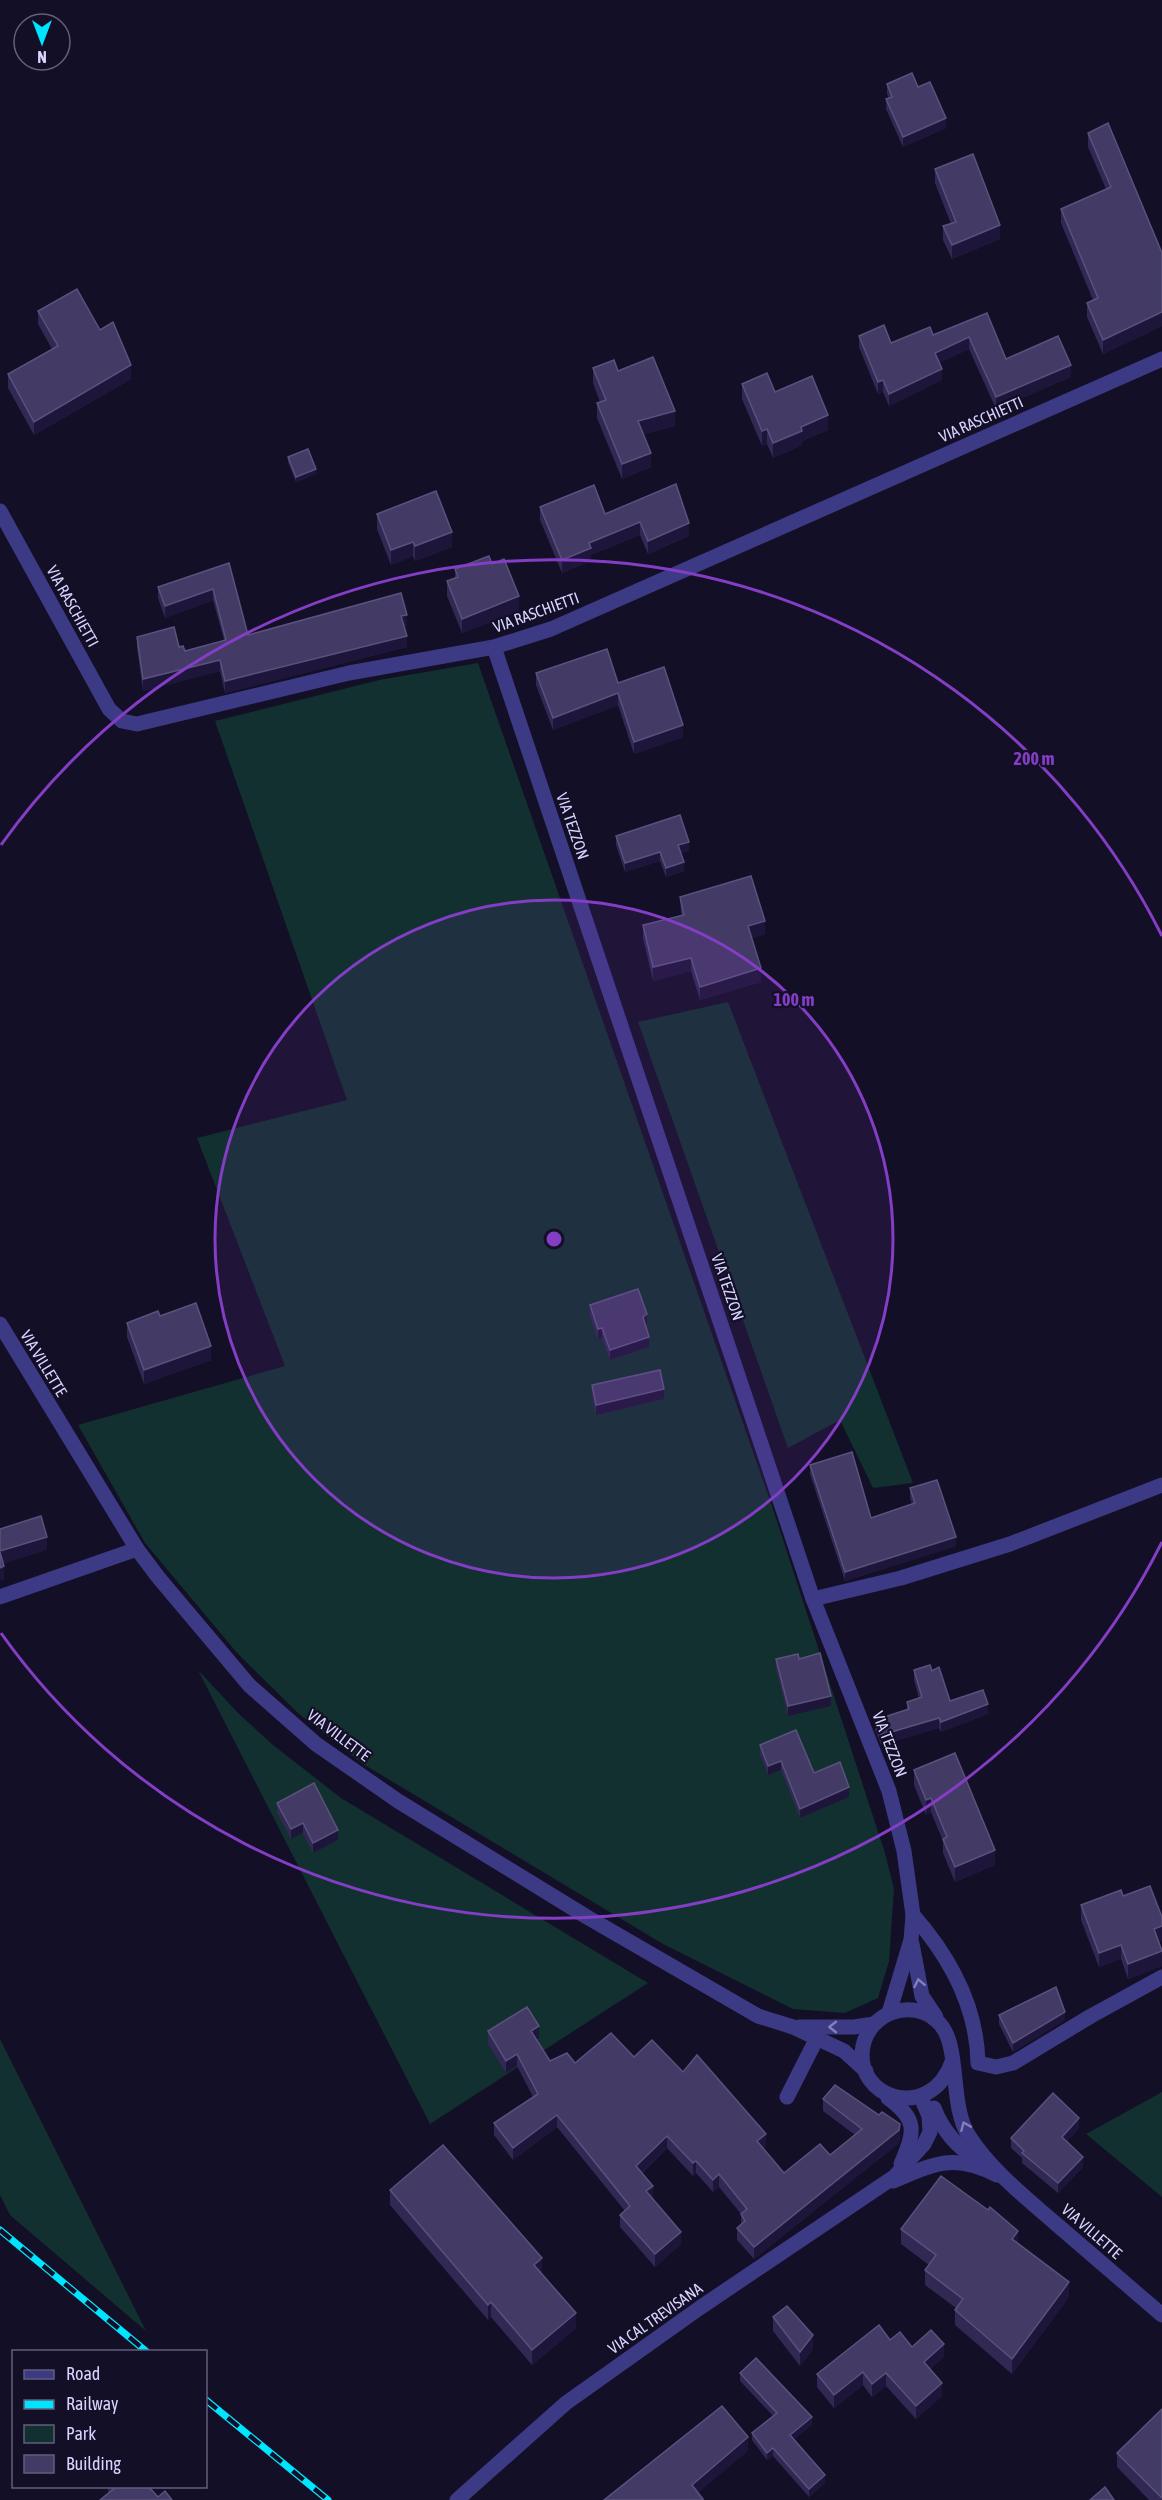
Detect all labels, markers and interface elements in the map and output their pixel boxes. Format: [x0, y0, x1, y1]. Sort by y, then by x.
north arrow [12, 12, 72, 72]
text: N [37, 48, 47, 66]
street label: VIA RASCHIETTI [936, 392, 1026, 446]
street label: VIA RASCHIETTI [43, 562, 103, 650]
street label: VIA RASCHIETTI [491, 588, 581, 636]
text: 200 m [1014, 748, 1054, 769]
street label: VIA TEZZON [553, 790, 593, 862]
text: 100 m [774, 989, 814, 1010]
centre of rings [544, 1229, 564, 1249]
street label: VIA TEZZON [708, 1251, 748, 1323]
street label: VIA VILLETTE [17, 1327, 71, 1399]
street label: VIA VILLETTE [304, 1706, 374, 1765]
street label: VIA TEZZON [869, 1709, 911, 1779]
one-way arrow [914, 1978, 927, 1988]
one-way arrow [829, 2021, 838, 2033]
one-way arrow [960, 2121, 972, 2132]
street label: VIA VILLETTE [1058, 2200, 1126, 2262]
street label: VIA CAL TREVISANA [604, 2279, 706, 2357]
legend [12, 2350, 207, 2488]
text: Road [66, 2363, 100, 2384]
text: Railway [66, 2393, 118, 2414]
text: Park [66, 2423, 96, 2444]
text: Building [66, 2453, 121, 2474]

